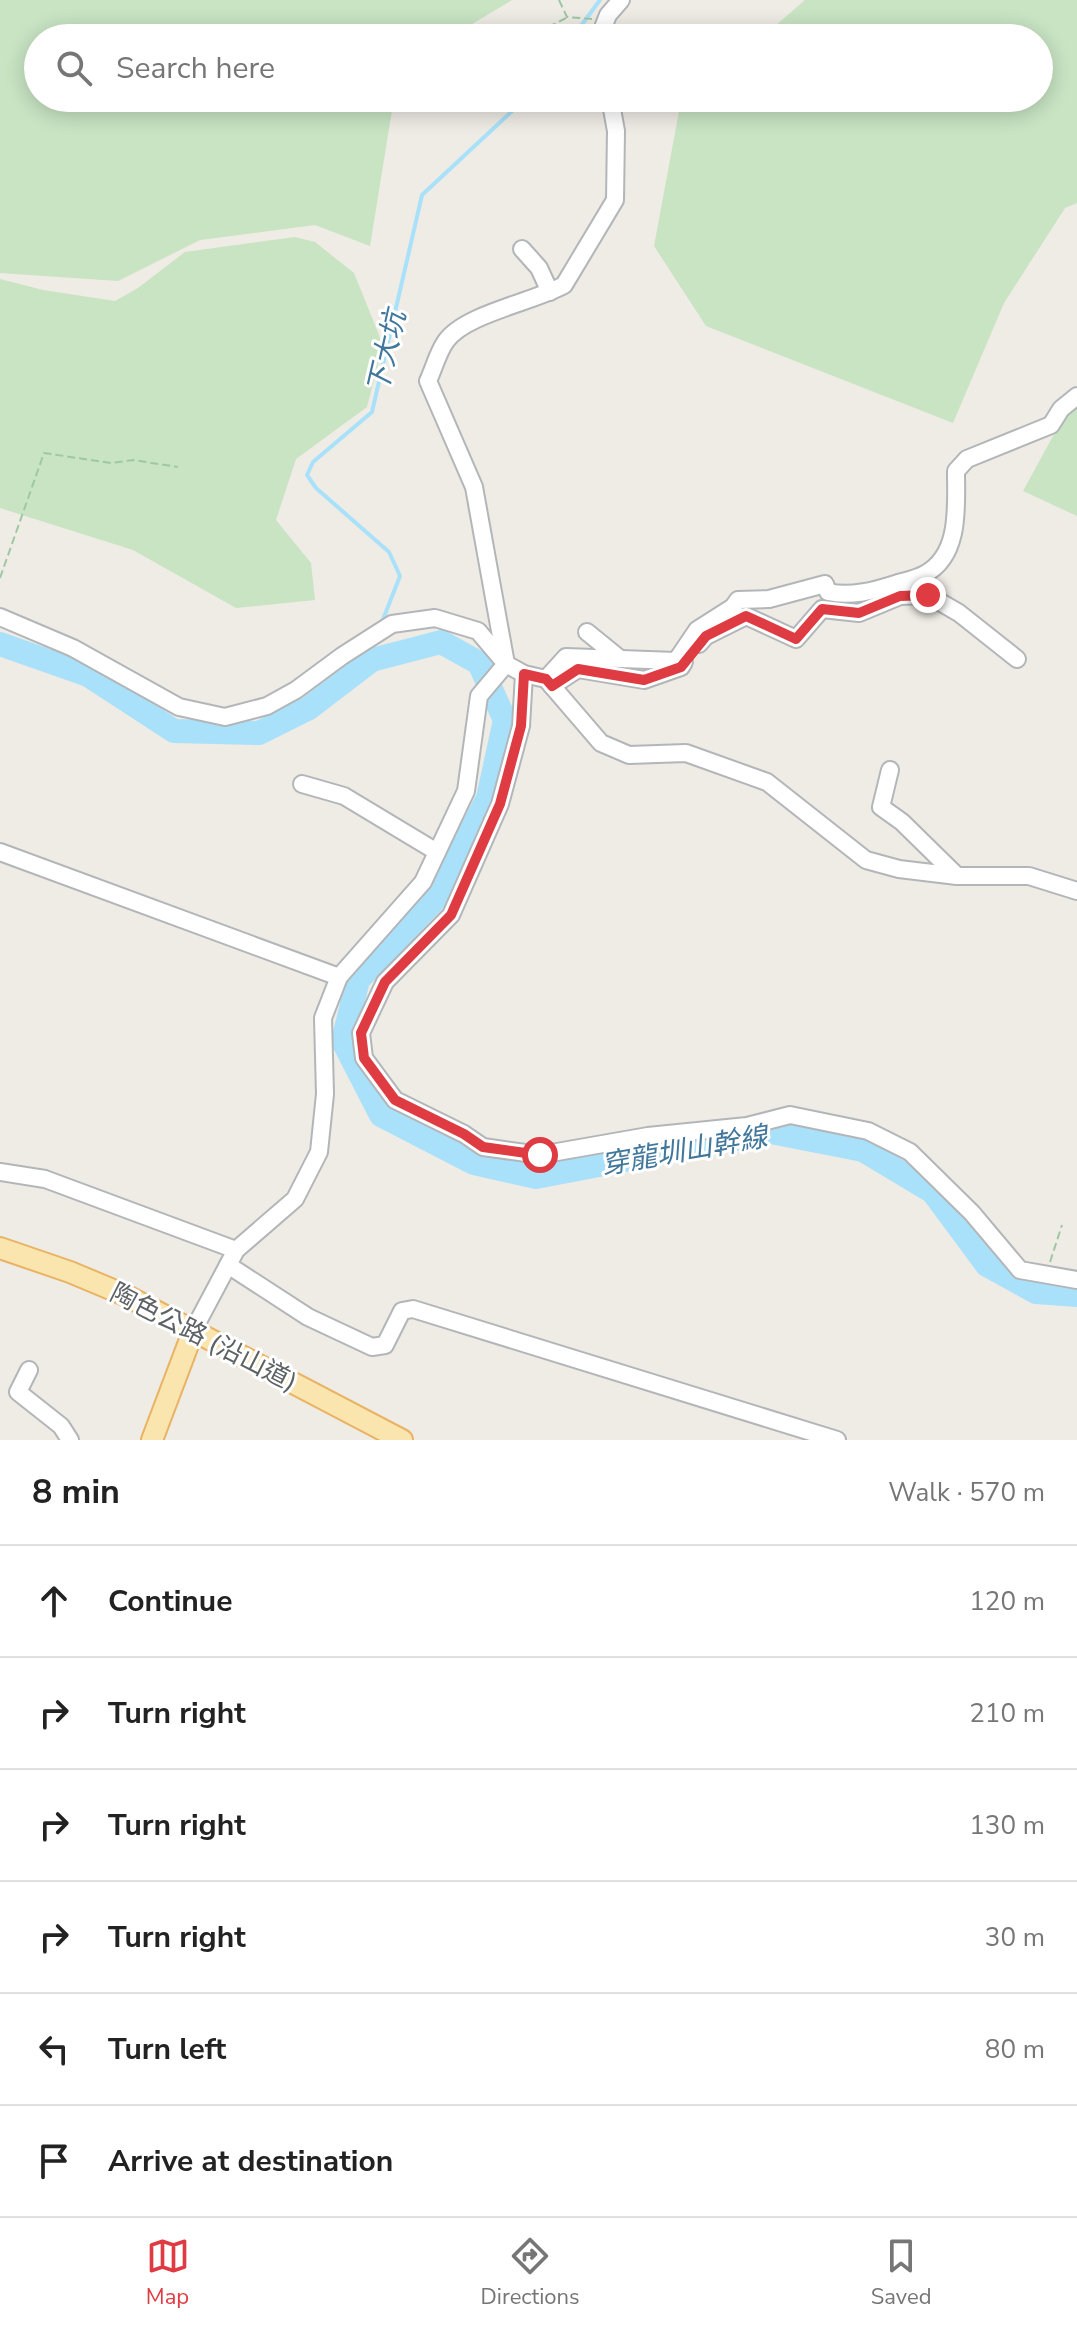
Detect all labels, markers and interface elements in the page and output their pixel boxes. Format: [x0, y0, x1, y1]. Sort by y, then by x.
search box [24, 24, 1053, 112]
icon: search [52, 46, 96, 90]
text: Search here [116, 48, 275, 89]
water label: 下大坑 [359, 303, 416, 397]
route end [910, 577, 946, 613]
water label: 穿龍圳山幹線 [598, 1117, 773, 1184]
route start [522, 1137, 558, 1173]
street label: 陶色公路 (沿山道) [104, 1275, 303, 1400]
text: 8 min [32, 1469, 120, 1515]
text: Walk · 570 m [888, 1475, 1045, 1510]
icon: ahead [32, 1579, 76, 1623]
text: Continue [108, 1581, 233, 1622]
text: 120 m [969, 1584, 1045, 1619]
icon: right [32, 1691, 76, 1735]
text: Turn right [108, 1693, 246, 1734]
text: 210 m [969, 1696, 1045, 1731]
icon: right [32, 1803, 76, 1847]
text: Turn right [108, 1805, 246, 1846]
text: 130 m [969, 1808, 1045, 1843]
icon: right [32, 1915, 76, 1959]
text: Turn right [108, 1917, 246, 1958]
text: 30 m [985, 1920, 1045, 1955]
icon: left [32, 2027, 76, 2071]
text: Turn left [108, 2029, 226, 2070]
text: 80 m [985, 2032, 1045, 2067]
icon: arrive [32, 2139, 76, 2183]
text: Arrive at destination [108, 2141, 393, 2182]
tab: Map [146, 2234, 190, 2312]
tab: Directions [481, 2234, 580, 2312]
tab: Saved [871, 2234, 931, 2312]

